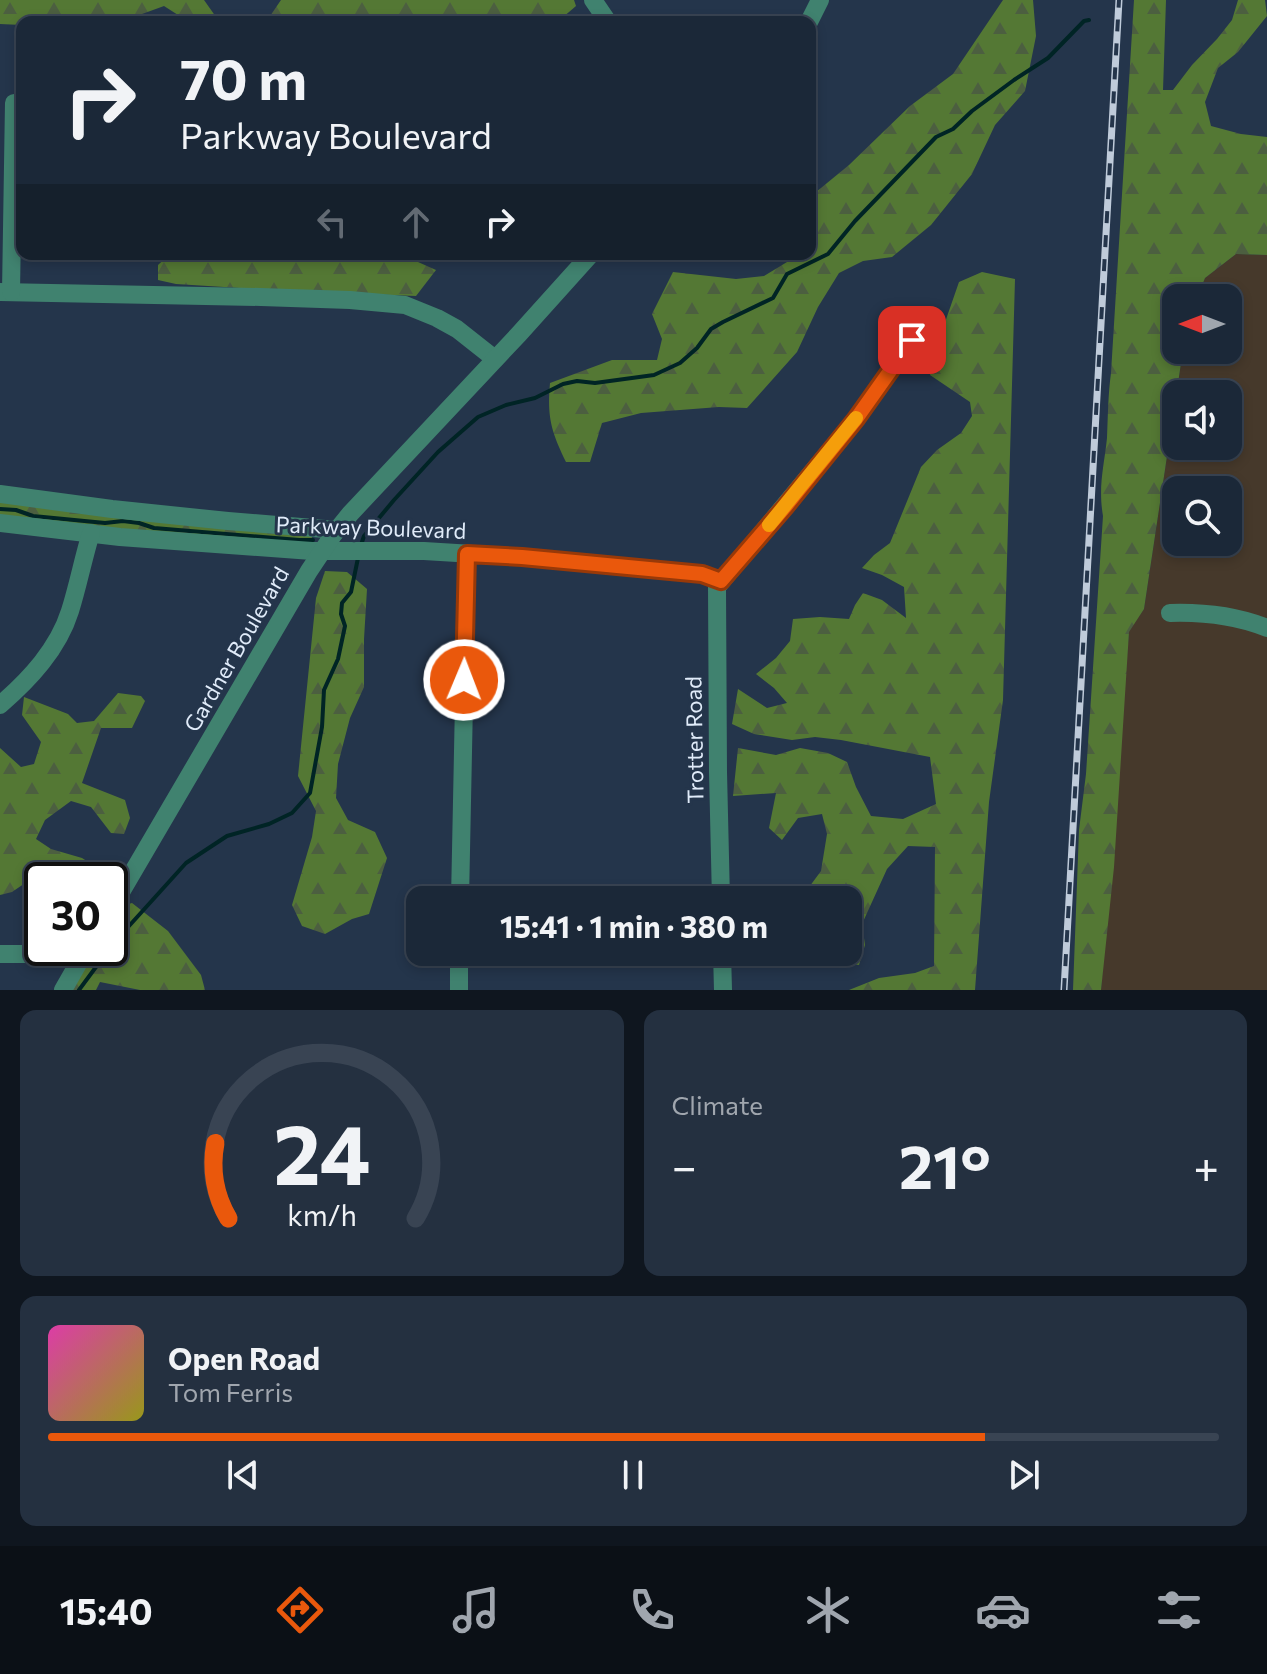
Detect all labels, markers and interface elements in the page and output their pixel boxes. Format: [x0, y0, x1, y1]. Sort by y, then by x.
text: 70 m [180, 43, 307, 112]
icon: right [48, 48, 152, 152]
text: Parkway Boulevard [180, 112, 492, 156]
icon: left [310, 200, 354, 244]
icon: ahead [394, 200, 438, 244]
icon: right [478, 200, 522, 244]
north arrow [1162, 284, 1242, 364]
map controls [1162, 284, 1242, 556]
pin [878, 306, 946, 374]
icon: arrive [890, 318, 934, 362]
button: sound [1162, 380, 1242, 460]
button: search [1162, 476, 1242, 556]
street label: Parkway Boulevard [275, 510, 467, 544]
street label: Gardner Boulevard [178, 562, 294, 736]
position arrow [422, 638, 506, 722]
street label: Trotter Road [679, 676, 709, 804]
speed limit sign: 30 [24, 862, 128, 966]
text: 15:41 · 1 min · 380 m [500, 907, 768, 944]
text: Climate [672, 1089, 763, 1120]
text: 24 [273, 1100, 370, 1202]
text: 21° [899, 1128, 991, 1201]
text: − [672, 1138, 697, 1192]
text: + [1193, 1138, 1219, 1192]
text: km/h [287, 1197, 357, 1232]
text: Open Road [168, 1339, 320, 1376]
text: Tom Ferris [168, 1376, 293, 1407]
icon: previous [221, 1453, 265, 1497]
icon: pause [611, 1453, 655, 1497]
icon: next [1002, 1453, 1046, 1497]
icon: directions [272, 1582, 328, 1638]
icon: music [448, 1582, 504, 1638]
icon: phone [624, 1582, 680, 1638]
icon: climate [800, 1582, 856, 1638]
icon: car [975, 1582, 1031, 1638]
icon: filters [1151, 1582, 1207, 1638]
text: 15:40 [60, 1588, 153, 1632]

